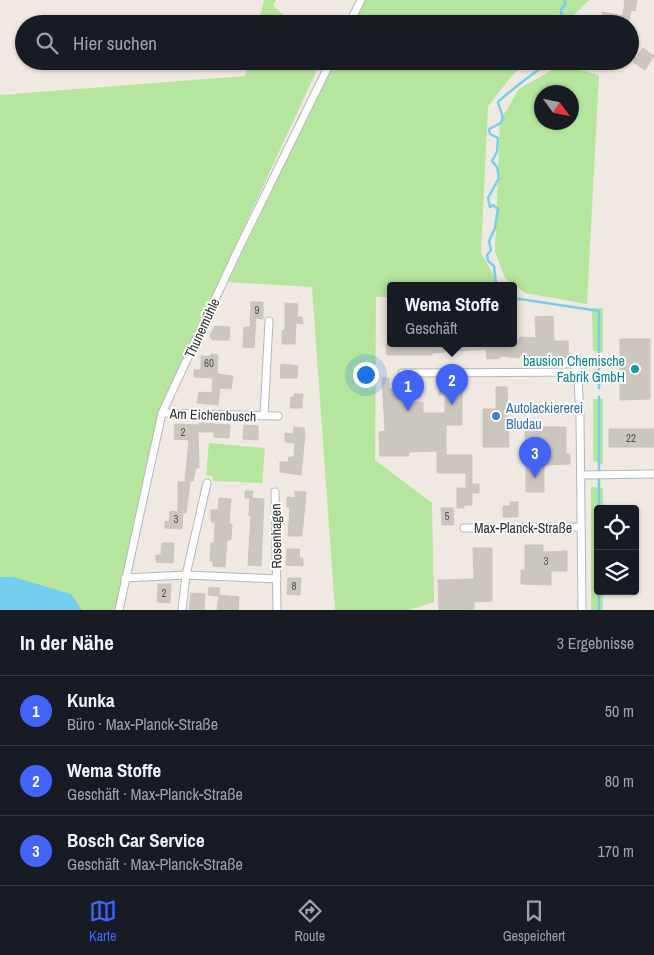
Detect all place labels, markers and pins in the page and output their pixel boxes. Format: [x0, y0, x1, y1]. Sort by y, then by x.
place label: bausion Chemische Fabrik GmbH [523, 352, 625, 386]
marker: bausion Chemische Fabrik GmbH [629, 363, 641, 375]
pin: 2 [436, 364, 468, 405]
pin: 1 [392, 370, 424, 411]
place label: Autolackiererei Bludau [505, 399, 583, 433]
marker: Autolackiererei Bludau [490, 410, 502, 422]
pin: 3 [519, 437, 551, 478]

